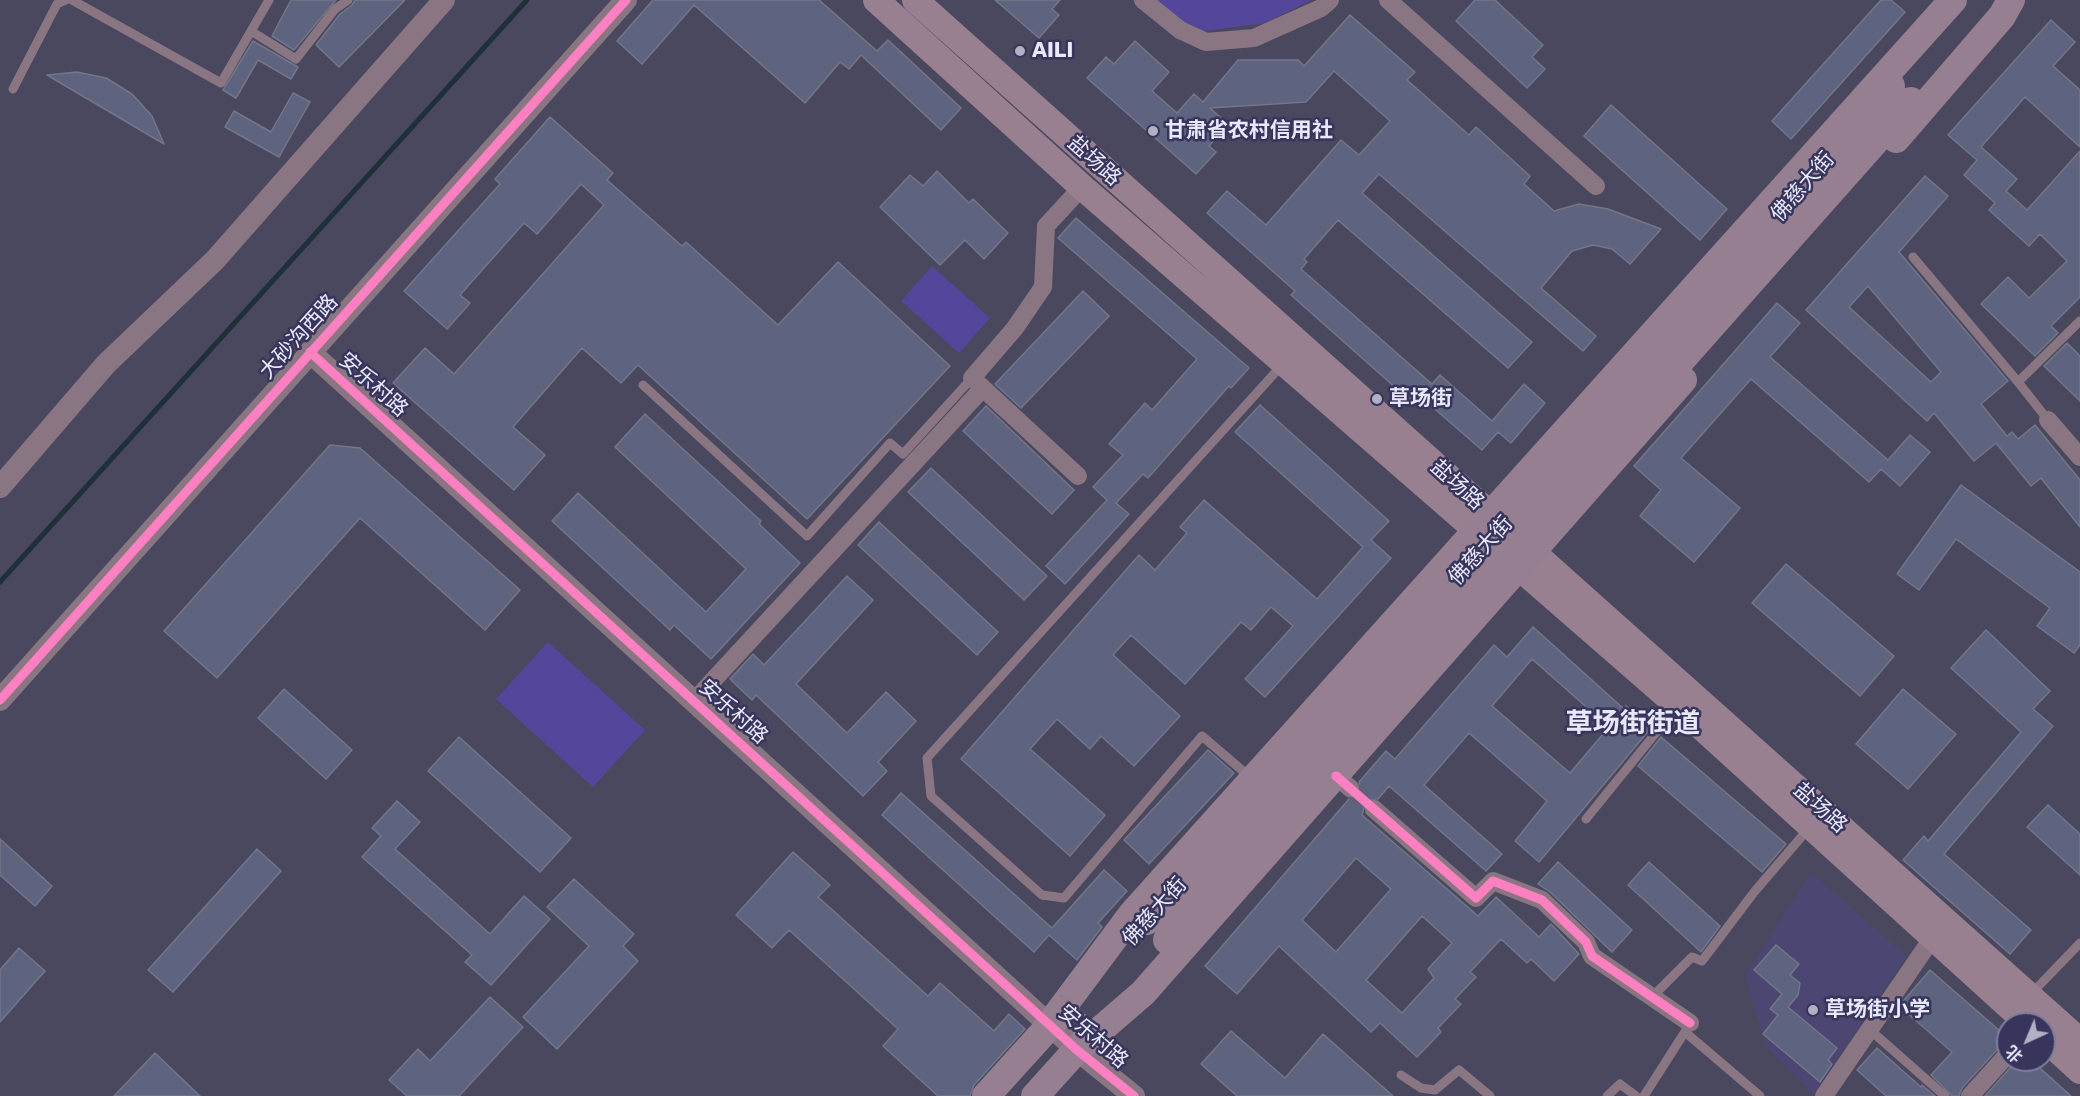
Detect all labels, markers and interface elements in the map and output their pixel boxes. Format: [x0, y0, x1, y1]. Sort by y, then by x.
place label: AILI [1032, 38, 1073, 64]
marker: AILI [1013, 44, 1027, 58]
place label: 甘肃省农村信用社 [1165, 118, 1333, 144]
marker: 甘肃省农村信用社 [1146, 124, 1160, 138]
street label: 盐场路 [1062, 131, 1126, 191]
street label: 佛慈大街 [1766, 147, 1840, 227]
street label: 大砂沟西路 [255, 290, 343, 384]
street label: 安乐村路 [333, 348, 413, 422]
place label: 草场街 [1389, 386, 1452, 412]
marker: 草场街 [1370, 392, 1384, 406]
street label: 盐场路 [1425, 455, 1489, 515]
street label: 佛慈大街 [1444, 511, 1518, 591]
street label: 安乐村路 [693, 675, 773, 749]
district label: 草场街街道 [1566, 708, 1700, 740]
street label: 盐场路 [1788, 778, 1852, 838]
street label: 佛慈大街 [1118, 872, 1192, 952]
place label: 草场街小学 [1825, 997, 1930, 1023]
street label: 安乐村路 [1053, 1000, 1133, 1074]
marker: 草场街小学 [1806, 1003, 1820, 1017]
north arrow [1996, 1012, 2056, 1072]
text: 北 [2002, 1041, 2027, 1066]

